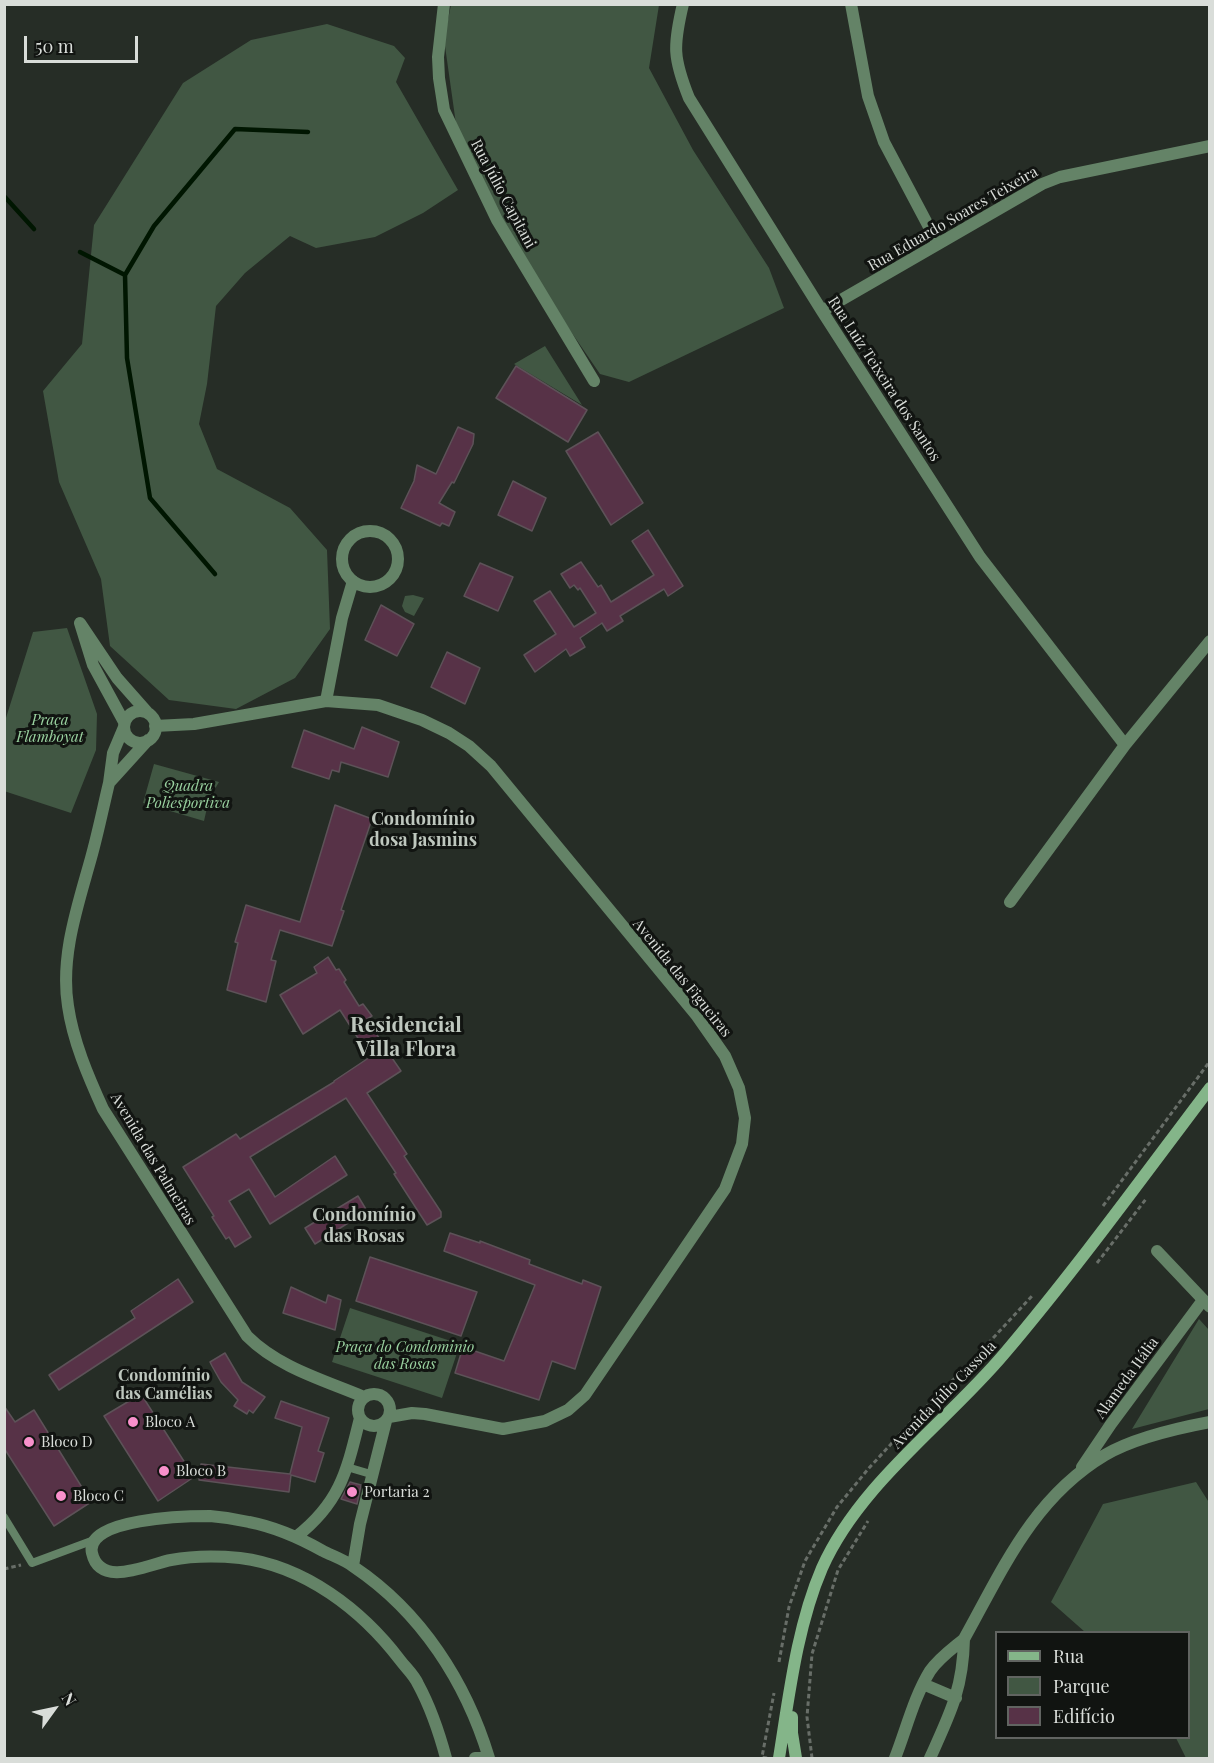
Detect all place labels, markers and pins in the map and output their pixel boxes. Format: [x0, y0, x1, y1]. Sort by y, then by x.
place label: Bloco A [145, 1413, 195, 1431]
marker: Bloco A [126, 1415, 140, 1429]
place label: Bloco D [41, 1433, 93, 1451]
marker: Bloco D [22, 1435, 36, 1449]
place label: Bloco B [176, 1462, 226, 1480]
marker: Bloco B [157, 1464, 171, 1478]
place label: Portaria 2 [364, 1483, 430, 1501]
marker: Portaria 2 [345, 1485, 359, 1499]
place label: Bloco C [73, 1487, 124, 1505]
marker: Bloco C [54, 1489, 68, 1503]

